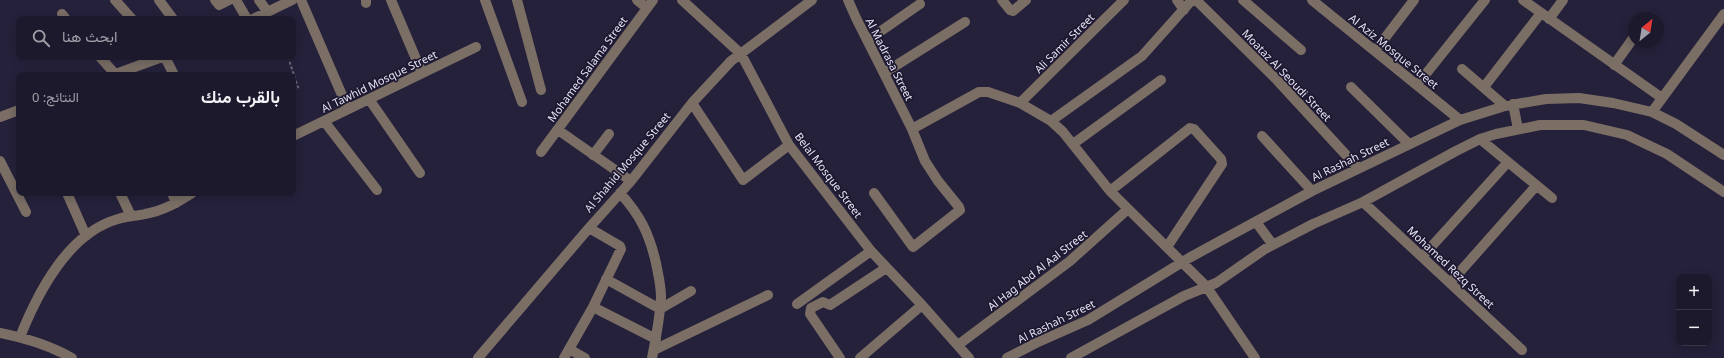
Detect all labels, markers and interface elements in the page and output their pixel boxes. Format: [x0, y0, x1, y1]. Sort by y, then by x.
street label: Ali Samir Street [1031, 10, 1097, 76]
street label: Al Aziz Mosque Street [1346, 10, 1442, 92]
north arrow [1628, 12, 1664, 48]
street label: Mohamed Salama Street [544, 13, 630, 125]
street label: Al Madrasa Street [863, 15, 917, 103]
search box [16, 16, 296, 60]
text: ابحث هنا [62, 26, 117, 46]
street label: Moataz Al Seoudi Street [1239, 26, 1335, 124]
icon: search [30, 27, 52, 49]
street label: Al Tawhid Mosque Street [319, 46, 440, 116]
text: بالقرب منك [201, 85, 280, 108]
text: النتائج: 0 [32, 88, 79, 106]
street label: Al Shahid Mosque Street [581, 109, 673, 215]
street label: Belal Mosque Street [792, 129, 866, 221]
street label: Al Rashah Street [1309, 134, 1391, 184]
street label: Mohamed Rezq Street [1404, 223, 1498, 311]
street label: Al Hag Abd Al Aal Street [984, 226, 1090, 314]
map controls [1676, 274, 1712, 346]
button: + [1676, 274, 1712, 310]
street label: Al Rashah Street [1015, 296, 1097, 346]
button: − [1676, 310, 1712, 346]

